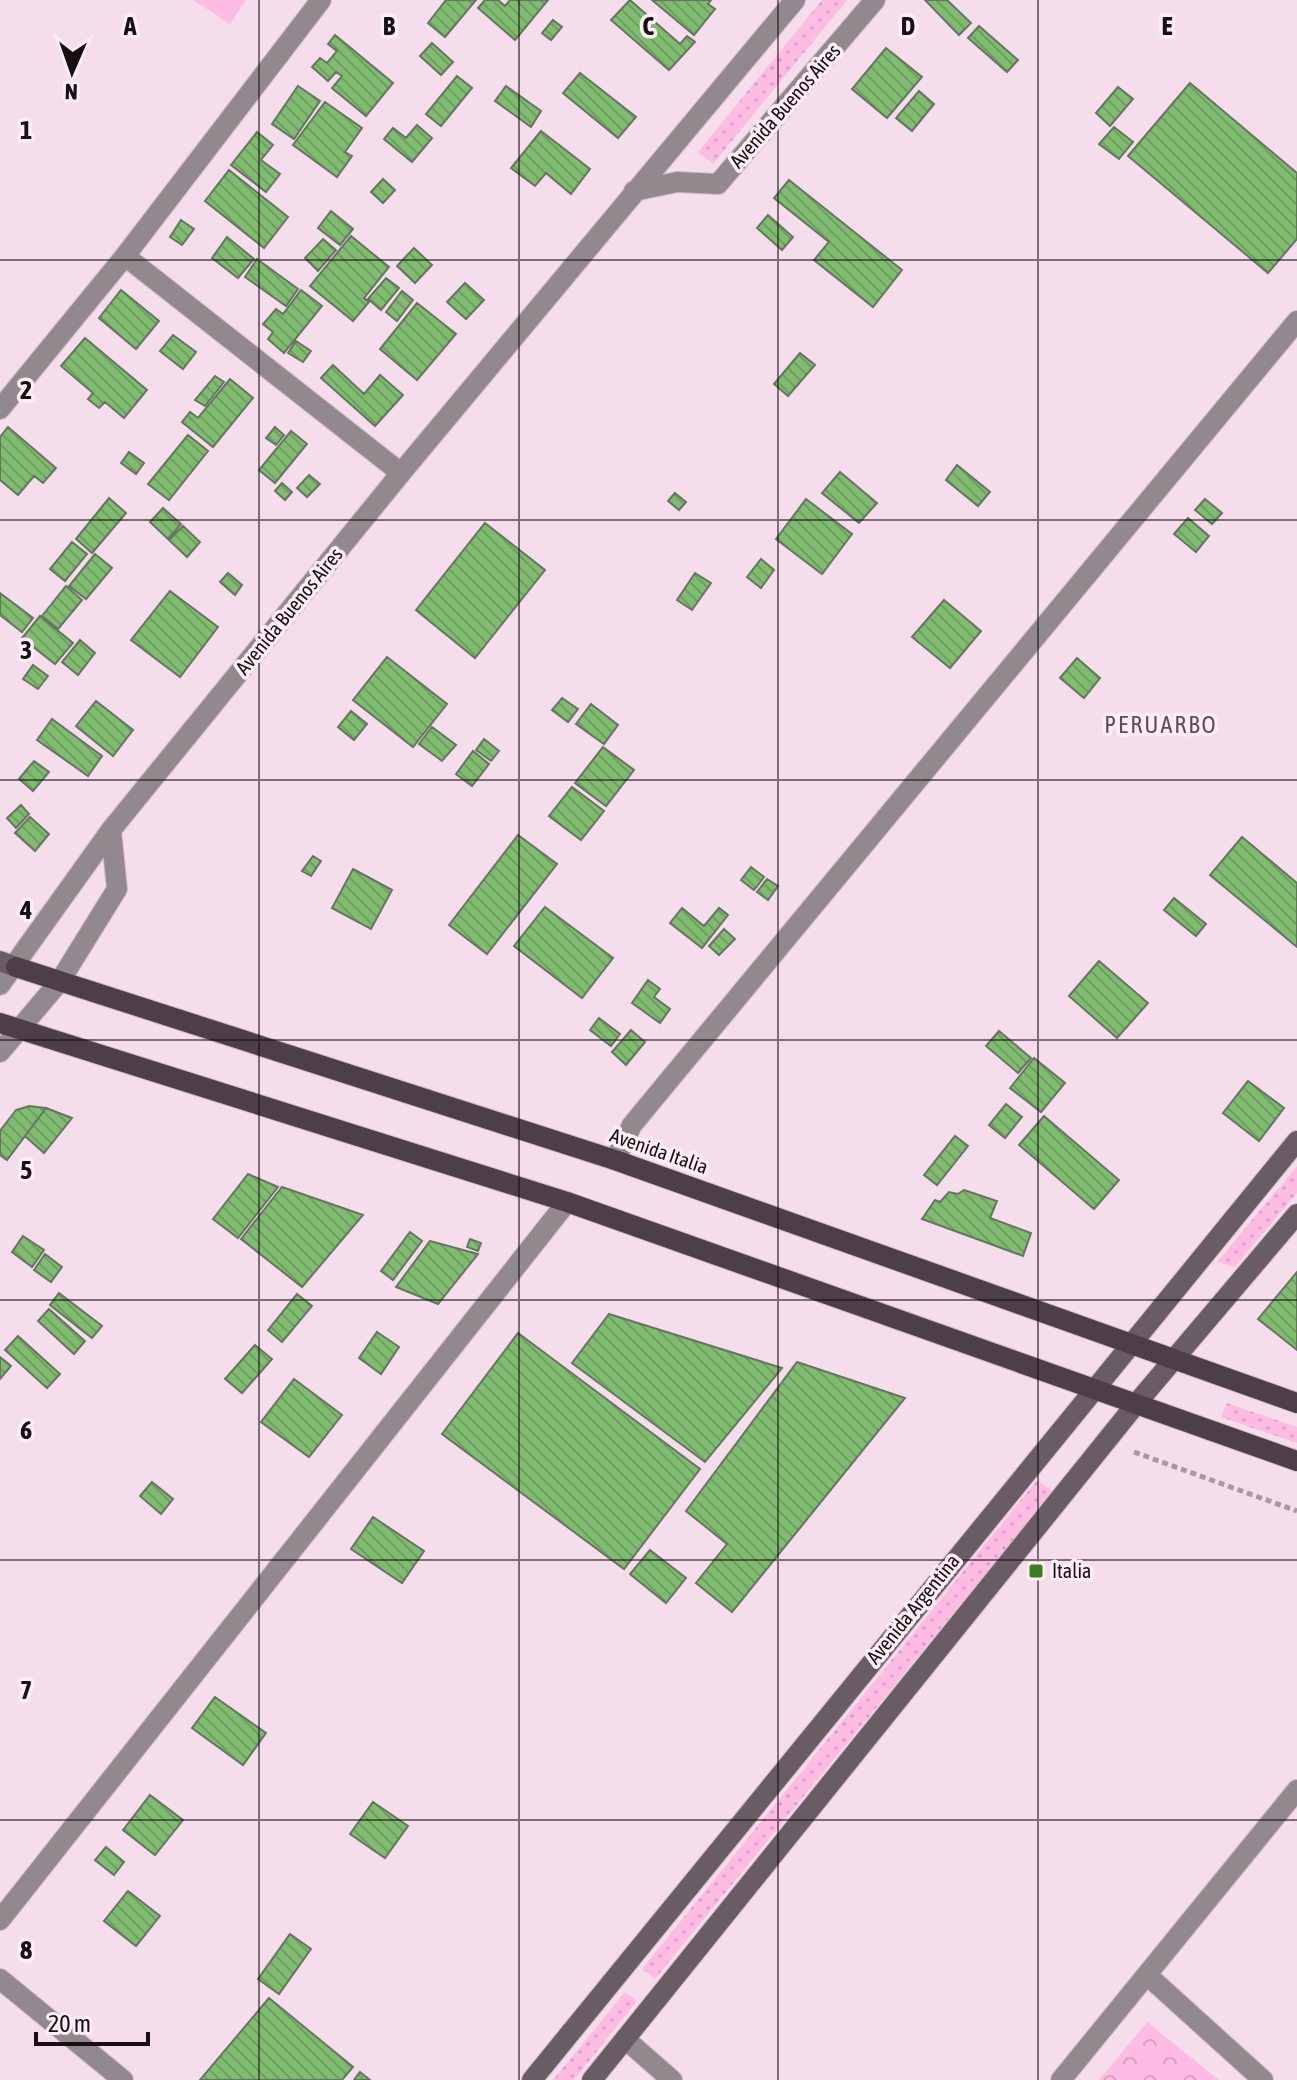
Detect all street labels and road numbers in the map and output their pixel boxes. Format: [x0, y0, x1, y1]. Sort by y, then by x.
street label: Avenida Buenos Aires [725, 39, 845, 172]
street label: Avenida Buenos Aires [230, 543, 347, 679]
street label: Avenida Italia [607, 1123, 711, 1178]
street label: Avenida Argentina [861, 1549, 964, 1668]

